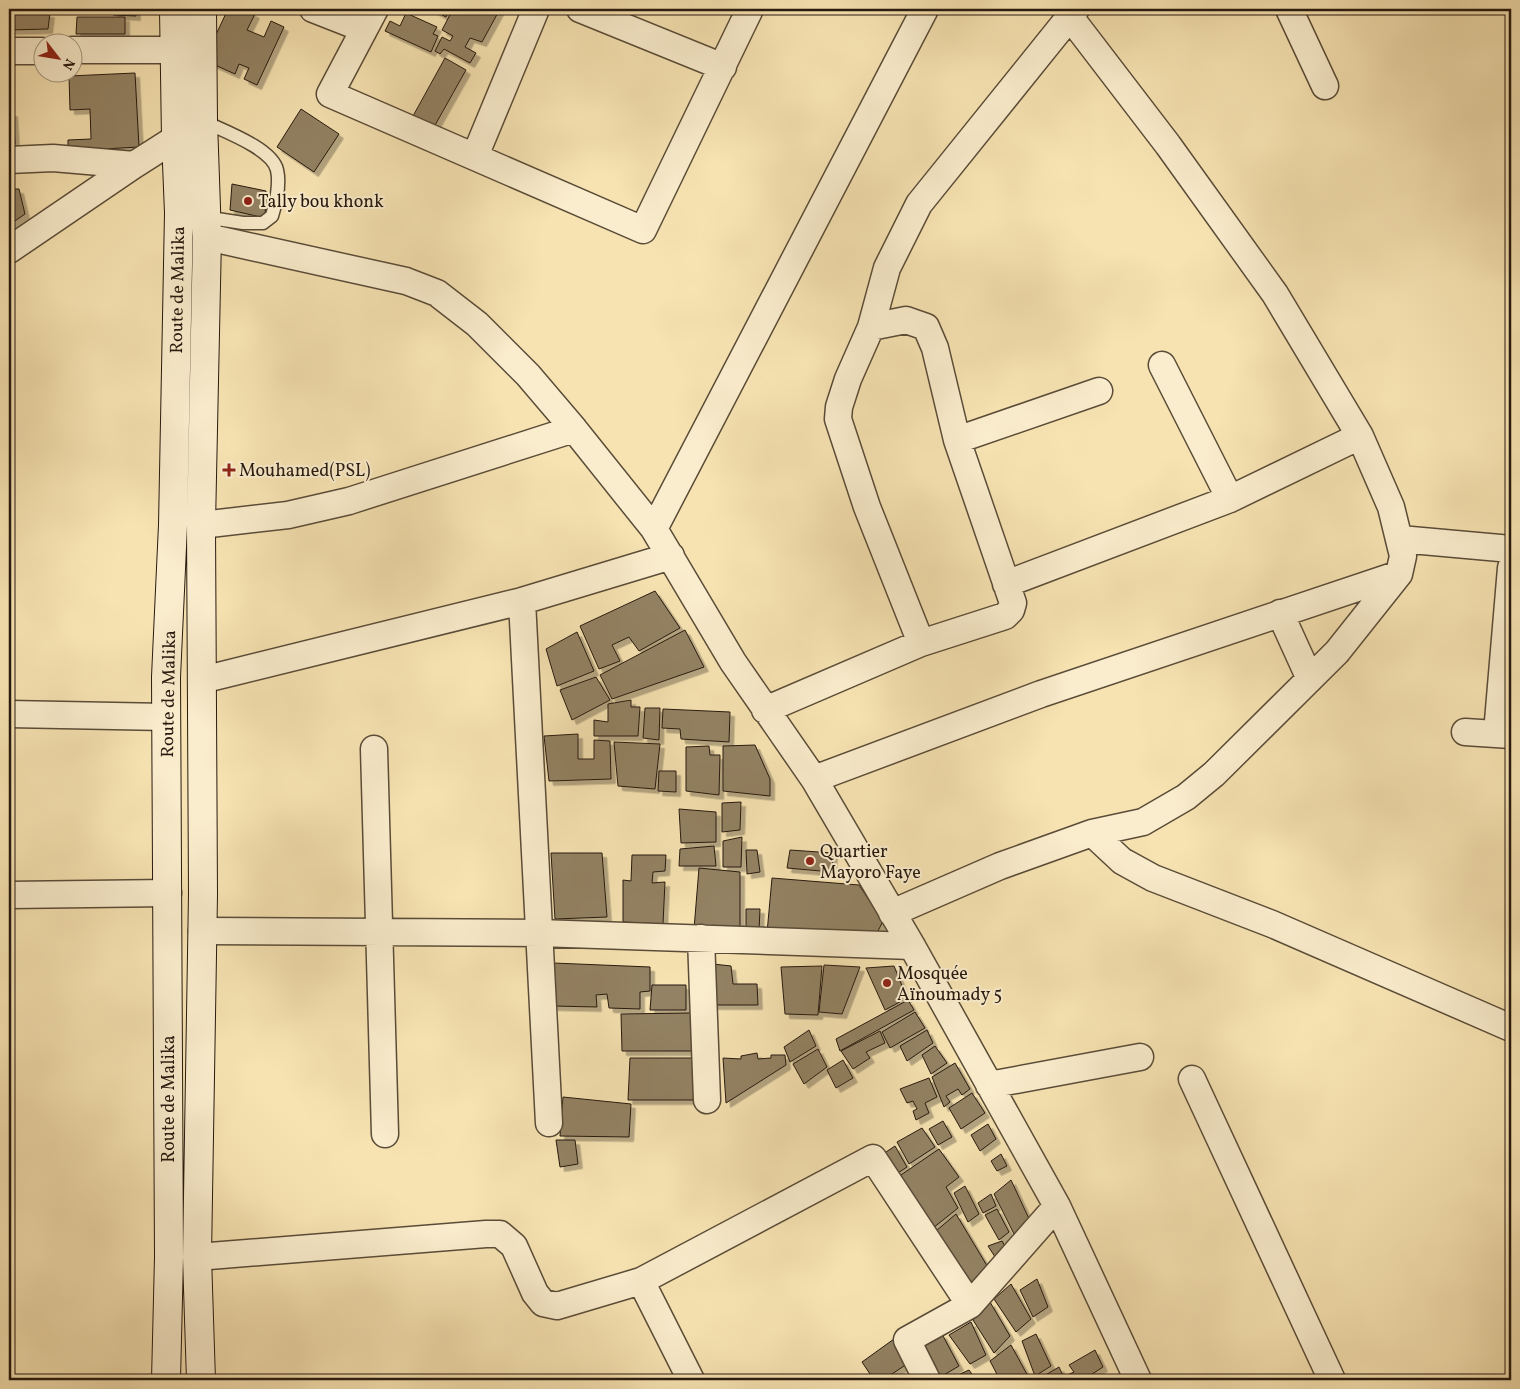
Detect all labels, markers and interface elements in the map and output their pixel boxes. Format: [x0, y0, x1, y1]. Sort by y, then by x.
north arrow [32, 32, 82, 82]
text: N [57, 55, 79, 73]
place label: Tally bou khonk [258, 190, 384, 215]
marker: Tally bou khonk [242, 195, 254, 207]
street label: Route de Malika [165, 226, 192, 354]
place label: Mouhamed(PSL) [239, 459, 370, 484]
marker: Mouhamed(PSL) [223, 464, 235, 476]
street label: Route de Malika [156, 630, 183, 758]
place label: Quartier Mayoro Faye [820, 840, 921, 886]
marker: Quartier Mayoro Faye [804, 855, 816, 867]
place label: Mosquée Aïnoumady 5 [897, 962, 1002, 1008]
marker: Mosquée Aïnoumady 5 [881, 977, 893, 989]
street label: Route de Malika [157, 1035, 182, 1163]

